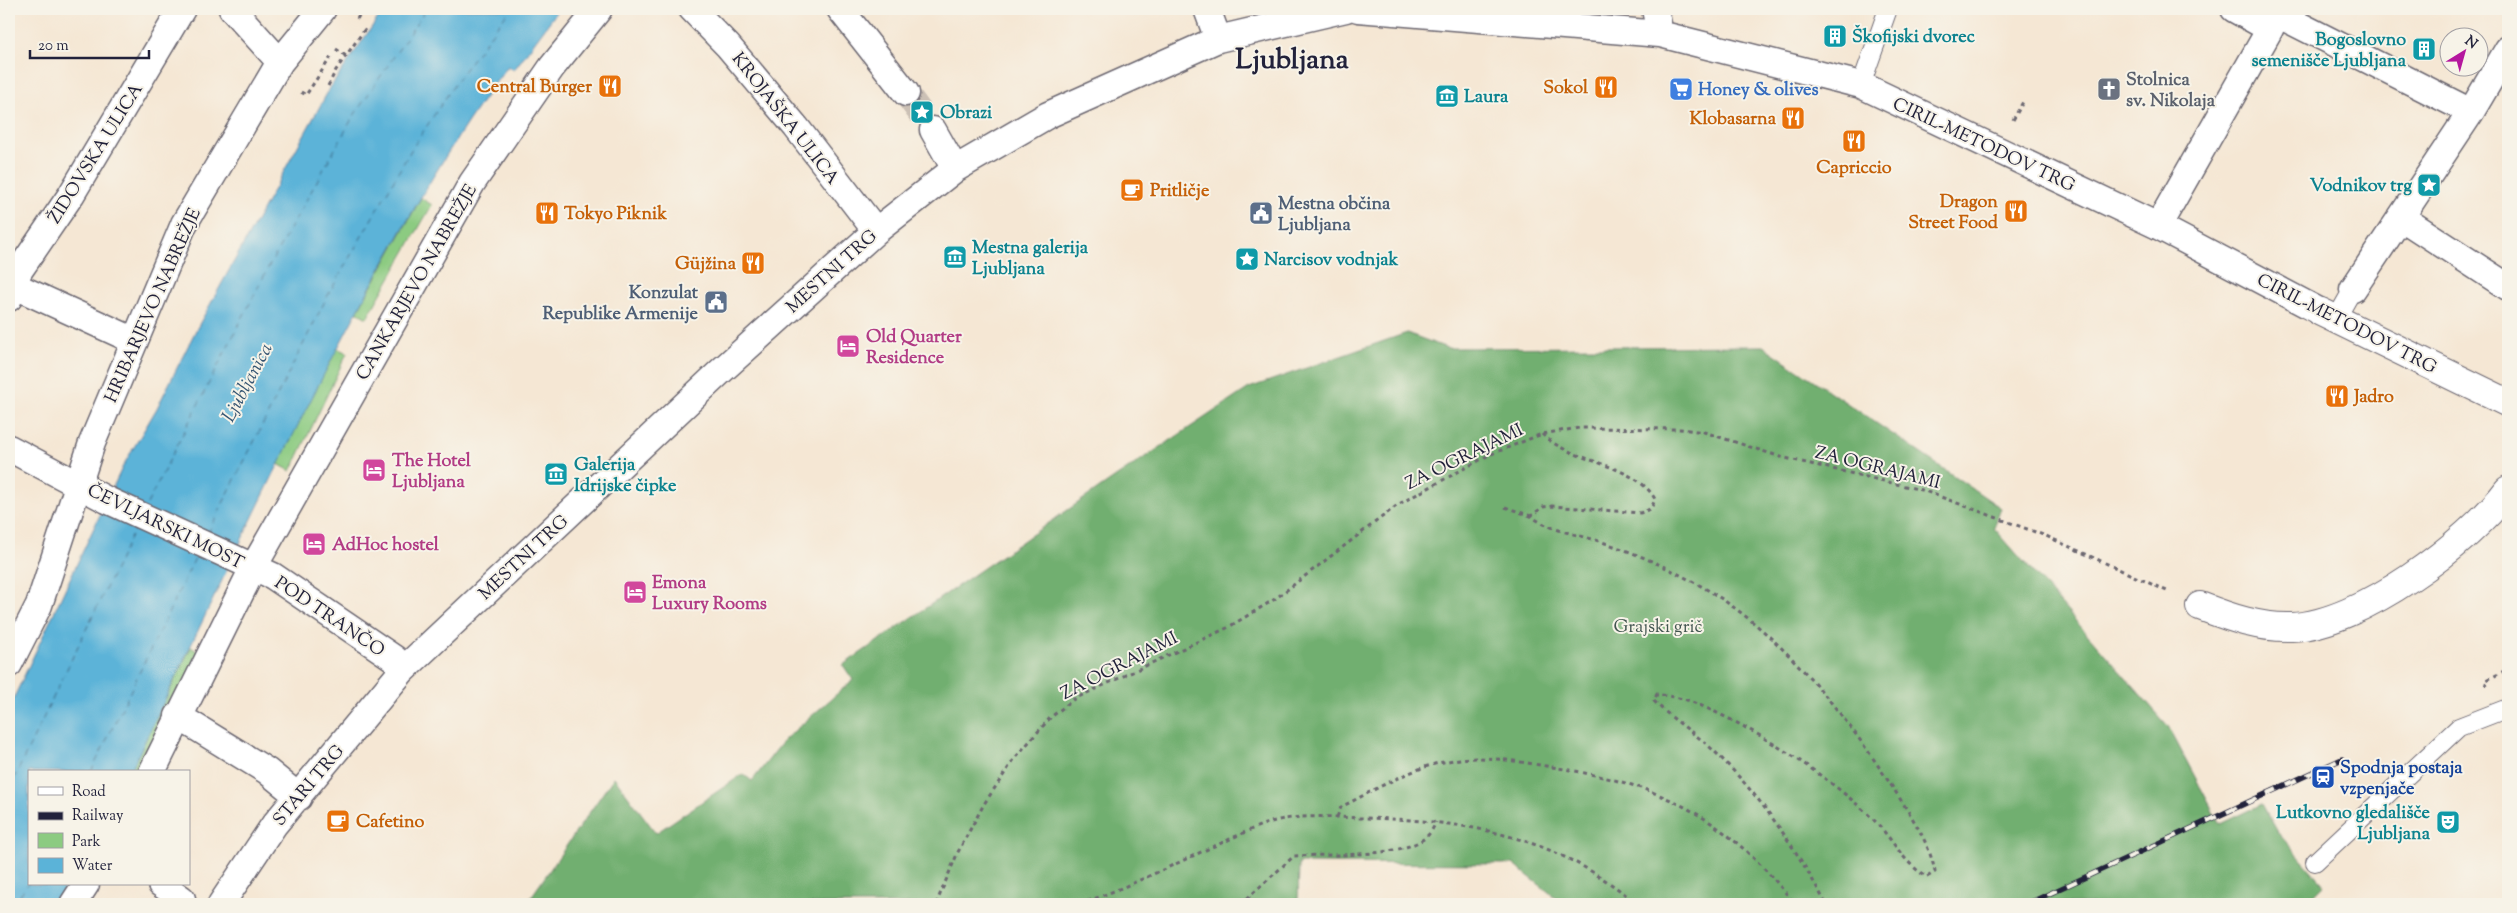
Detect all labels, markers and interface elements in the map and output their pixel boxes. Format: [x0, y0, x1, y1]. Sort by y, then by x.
building icon: Škofijski dvorec [1822, 23, 1848, 49]
place label: Škofijski dvorec [1852, 24, 1976, 51]
scale bar [30, 28, 149, 60]
place label: Bogoslovno semenišče Ljubljana [2251, 28, 2407, 75]
north arrow [2440, 28, 2490, 78]
text: N [2460, 32, 2481, 55]
text: 20 m [38, 36, 69, 57]
building icon: Bogoslovno semenišče Ljubljana [2411, 36, 2437, 62]
district label: Ljubljana [1235, 41, 1349, 81]
street label: KROJAŠKA ULICA [724, 47, 845, 191]
place label: Stolnica sv. Nikolaja [2126, 68, 2216, 115]
restaurant icon: Central Burger [597, 73, 623, 99]
restaurant icon: Sokol [1593, 74, 1619, 100]
place label: Central Burger [477, 75, 592, 101]
place label: Sokol [1543, 76, 1589, 102]
supermarket icon: Honey & olives [1668, 76, 1694, 102]
church icon: Stolnica sv. Nikolaja [2096, 76, 2122, 102]
street label: ŽIDOVSKA ULICA [43, 78, 151, 229]
place label: Honey & olives [1698, 78, 1819, 104]
museum icon: Laura [1434, 83, 1460, 109]
place label: Laura [1464, 85, 1509, 111]
street label: CIRIL-METODOV TRG [1888, 92, 2079, 200]
place icon: Obrazi [909, 99, 935, 125]
place label: Obrazi [940, 101, 993, 127]
restaurant icon: Klobasarna [1780, 105, 1806, 131]
place label: Klobasarna [1690, 107, 1777, 133]
restaurant icon: Capriccio [1841, 128, 1867, 154]
place label: Capriccio [1816, 156, 1892, 182]
place icon: Vodnikov trg [2416, 172, 2442, 198]
place label: Vodnikov trg [2310, 174, 2412, 200]
cafe icon: Pritličje [1119, 177, 1145, 203]
place label: Pritličje [1150, 179, 1210, 205]
street label: CANKARJEVO NABREŽJE [351, 180, 485, 386]
place label: Dragon Street Food [1908, 190, 1999, 237]
place label: Mestna občina Ljubljana [1278, 192, 1391, 239]
restaurant icon: Dragon Street Food [2003, 198, 2029, 224]
restaurant icon: Tokyo Piknik [534, 200, 560, 226]
public building icon: Mestna občina Ljubljana [1248, 200, 1274, 226]
place label: Tokyo Piknik [564, 202, 667, 228]
street label: HRIBARJEVO NABREŽJE [99, 204, 209, 407]
street label: MESTNI TRG [781, 224, 884, 321]
place label: Mestna galerija Ljubljana [972, 236, 1089, 283]
museum icon: Mestna galerija Ljubljana [942, 244, 968, 270]
place icon: Narcisov vodnjak [1234, 246, 1260, 272]
place label: Narcisov vodnjak [1264, 248, 1399, 274]
restaurant icon: Güjžina [740, 250, 766, 276]
place label: Güjžina [675, 252, 737, 278]
street label: CIRIL-METODOV TRG [2252, 268, 2441, 382]
place label: Konzulat Republike Armenije [542, 281, 699, 328]
public building icon: Konzulat Republike Armenije [703, 289, 729, 315]
place label: Old Quarter Residence [866, 325, 962, 372]
hotel icon: Old Quarter Residence [835, 333, 861, 359]
water label: Ljubljanica [216, 339, 280, 427]
restaurant icon: Jadro [2324, 383, 2350, 409]
place label: Jadro [2352, 385, 2394, 411]
street label: ZA OGRAJAMI [1402, 418, 1528, 498]
street label: ZA OGRAJAMI [1812, 441, 1943, 497]
place label: The Hotel Ljubljana [392, 449, 472, 496]
place label: Galerija Idrijske čipke [574, 453, 677, 500]
hotel icon: The Hotel Ljubljana [361, 457, 387, 483]
museum icon: Galerija Idrijske čipke [543, 461, 569, 487]
street label: ČEVLJARSKI MOST [82, 478, 249, 577]
street label: MESTNI TRG [474, 510, 575, 607]
hotel icon: AdHoc hostel [301, 531, 327, 557]
place label: AdHoc hostel [332, 533, 440, 559]
street label: POD TRANČO [269, 570, 390, 664]
place label: Emona Luxury Rooms [652, 571, 767, 618]
hotel icon: Emona Luxury Rooms [622, 579, 648, 605]
park label: Grajski grič [1613, 615, 1703, 641]
street label: ZA OGRAJAMI [1057, 626, 1183, 707]
street label: STARI TRG [268, 740, 351, 833]
place label: Spodnja postaja vzpenjače [2340, 756, 2463, 803]
station icon: Spodnja postaja vzpenjače [2310, 764, 2336, 790]
legend [28, 770, 190, 886]
text: Road [72, 782, 106, 803]
place label: Lutkovno gledališče Ljubljana [2276, 801, 2431, 848]
text: Railway [72, 806, 124, 827]
cafe icon: Cafetino [325, 808, 351, 834]
theatre icon: Lutkovno gledališče Ljubljana [2435, 809, 2461, 835]
place label: Cafetino [356, 810, 424, 836]
text: Park [72, 832, 101, 853]
text: Water [72, 856, 113, 877]

